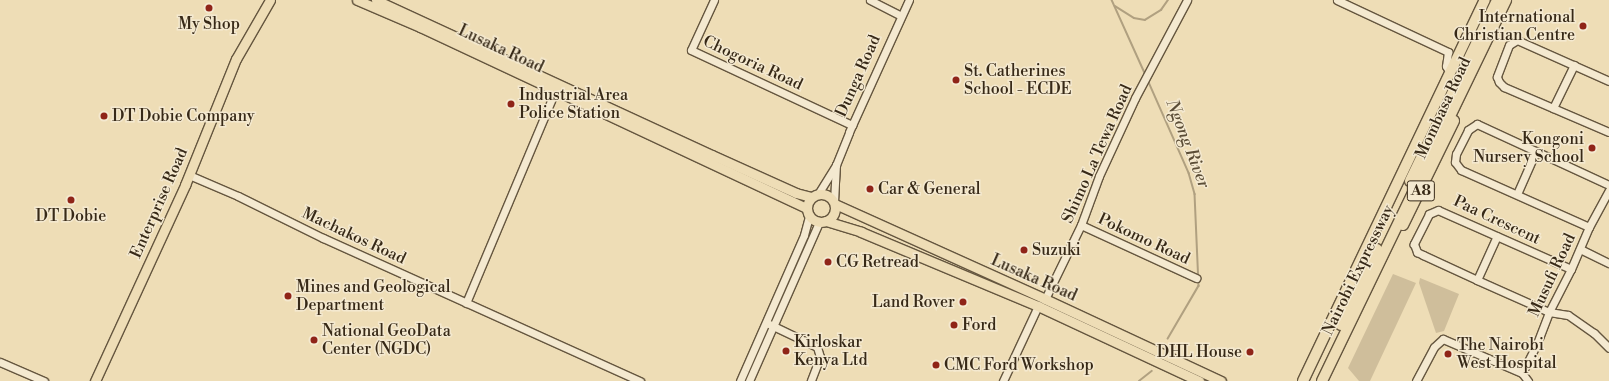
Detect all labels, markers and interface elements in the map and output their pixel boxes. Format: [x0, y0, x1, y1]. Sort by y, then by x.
marker: My Shop [204, 3, 214, 13]
place label: International Christian Centre [1454, 7, 1575, 45]
place label: My Shop [178, 14, 240, 34]
street label: Lusaka Road [455, 21, 547, 77]
marker: International Christian Centre [1578, 21, 1588, 31]
street label: Chogoria Road [700, 32, 806, 94]
street label: Dunga Road [831, 32, 885, 120]
street label: Mombasa Road [1411, 54, 1475, 162]
place label: St. Catherines School - ECDE [964, 61, 1072, 99]
marker: St. Catherines School - ECDE [951, 75, 961, 85]
street label: Shimo La Tewa Road [1058, 82, 1136, 226]
place label: Industrial Area Police Station [519, 85, 628, 123]
water label: Ngong River [1161, 97, 1213, 191]
marker: Industrial Area Police Station [506, 99, 516, 109]
place label: DT Dobie Company [112, 106, 255, 126]
marker: DT Dobie Company [99, 111, 109, 121]
place label: Kongoni Nursery School [1473, 129, 1584, 167]
marker: Kongoni Nursery School [1587, 143, 1597, 153]
street label: Enterprise Road [126, 145, 192, 261]
road number: A8 [1406, 178, 1436, 204]
place label: Car & General [878, 179, 981, 199]
marker: Car & General [865, 184, 875, 194]
street label: Paa Crescent [1450, 191, 1544, 249]
marker: DT Dobie [66, 195, 76, 205]
street label: Nairobi Expressway [1318, 202, 1398, 338]
street label: Machakos Road [299, 204, 409, 268]
place label: DT Dobie [36, 206, 106, 226]
street label: Pokomo Road [1095, 209, 1193, 269]
street label: Musufi Road [1524, 230, 1580, 320]
place label: Suzuki [1032, 240, 1081, 260]
marker: Suzuki [1019, 245, 1029, 255]
street label: Lusaka Road [988, 250, 1080, 306]
place label: CG Retread [836, 252, 919, 272]
marker: CG Retread [823, 257, 833, 267]
place label: Mines and Geological Department [296, 277, 450, 315]
marker: Mines and Geological Department [283, 291, 293, 301]
place label: Land Rover [872, 292, 955, 312]
marker: Land Rover [958, 297, 968, 307]
place label: Ford [962, 315, 996, 335]
marker: Ford [949, 320, 959, 330]
place label: National GeoData Center (NGDC) [322, 321, 451, 359]
place label: Kirloskar Kenya Ltd [794, 332, 868, 370]
marker: National GeoData Center (NGDC) [309, 335, 319, 345]
place label: The Nairobi West Hospital [1457, 335, 1557, 373]
place label: DHL House [1157, 342, 1242, 362]
marker: Kirloskar Kenya Ltd [781, 346, 791, 356]
marker: DHL House [1245, 347, 1255, 357]
marker: The Nairobi West Hospital [1442, 348, 1454, 360]
place label: CMC Ford Workshop [944, 355, 1094, 375]
marker: CMC Ford Workshop [931, 360, 941, 370]

